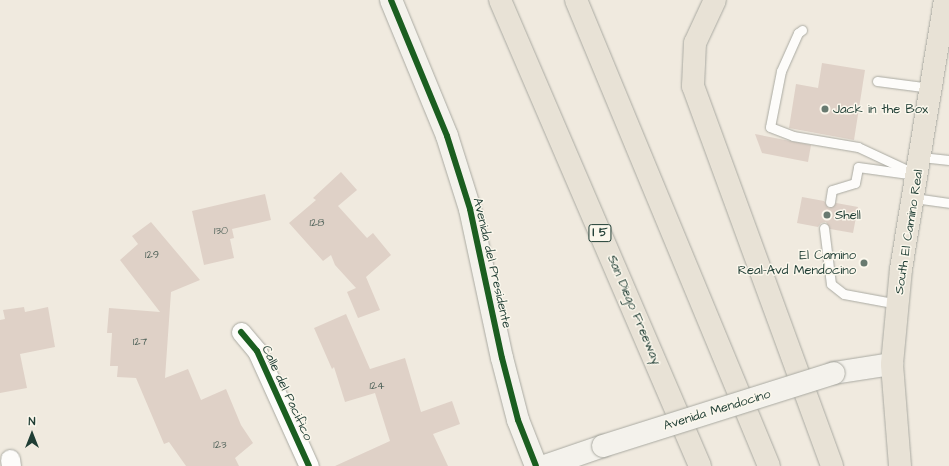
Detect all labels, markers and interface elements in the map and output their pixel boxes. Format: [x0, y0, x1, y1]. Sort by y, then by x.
place label: Jack in the Box [833, 101, 928, 117]
marker: Jack in the Box [820, 104, 830, 114]
street label: South El Camino Real [891, 169, 927, 295]
street label: Avenida del Presidente [469, 196, 515, 330]
place label: Shell [835, 207, 861, 223]
marker: Shell [822, 210, 832, 220]
house number: 128 [310, 216, 324, 230]
road number: I 5 [588, 223, 612, 243]
house number: 130 [214, 224, 228, 238]
house number: 129 [145, 248, 159, 262]
place label: El Camino Real-Avd Mendocino [738, 248, 856, 279]
street label: San Diego Freeway [604, 253, 664, 367]
marker: El Camino Real-Avd Mendocino [859, 258, 869, 268]
house number: 127 [133, 335, 147, 349]
street label: Calle del Pacifico [258, 343, 316, 443]
house number: 124 [369, 379, 385, 393]
street label: Avenida Mendocino [661, 386, 773, 434]
north arrow [12, 414, 52, 454]
text: N [29, 414, 35, 429]
house number: 123 [213, 438, 227, 452]

